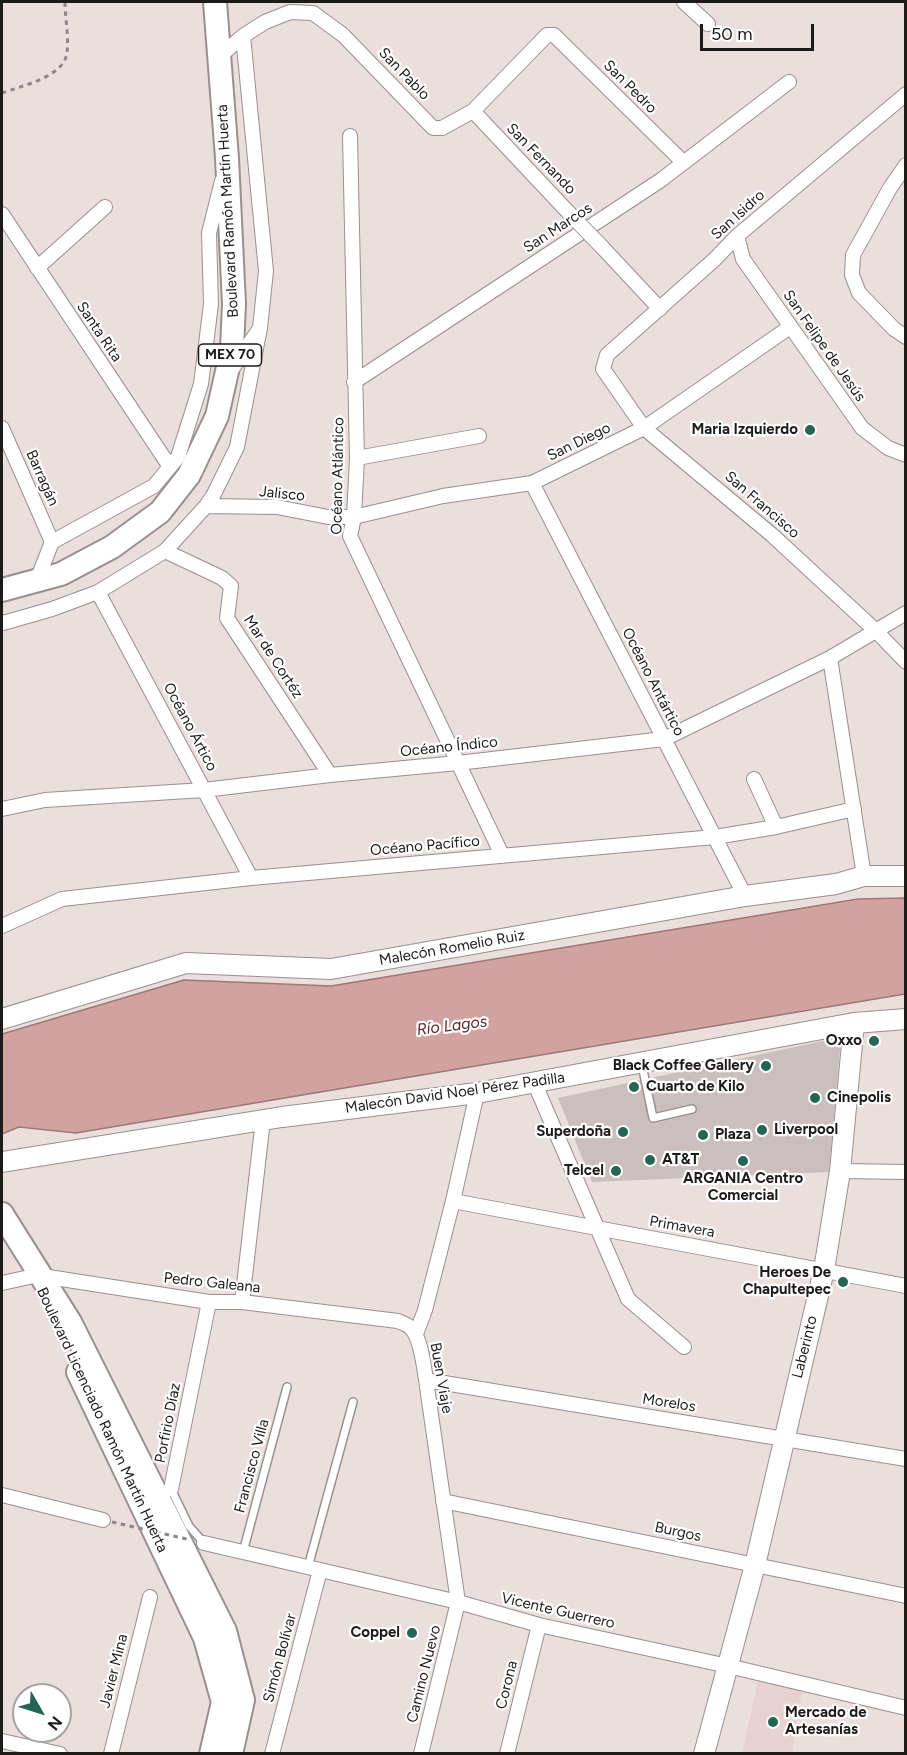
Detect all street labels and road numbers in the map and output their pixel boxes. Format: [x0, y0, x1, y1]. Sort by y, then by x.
street label: San Pablo [375, 44, 433, 104]
street label: San Pedro [600, 57, 660, 117]
street label: Boulevard Ramón Martín Huerta [213, 104, 243, 318]
street label: San Fernando [503, 120, 579, 198]
street label: San Isidro [707, 186, 769, 244]
street label: San Marcos [520, 199, 596, 257]
street label: San Felipe de Jesús [779, 287, 869, 405]
street label: Santa Rita [72, 299, 126, 365]
road number: MEX 70 [198, 344, 262, 366]
street label: Océano Atlántico [328, 417, 348, 535]
street label: San Diego [544, 419, 614, 465]
street label: Barragán [22, 447, 62, 509]
street label: San Francisco [721, 468, 803, 542]
street label: Jalisco [258, 483, 306, 505]
street label: Mar de Cortéz [239, 612, 307, 702]
street label: Océano Antártico [618, 625, 688, 739]
street label: Océano Ártico [159, 680, 221, 774]
street label: Océano Índico [399, 733, 499, 761]
street label: Océano Pacífico [369, 832, 481, 860]
street label: Malecón Romelio Ruiz [378, 926, 526, 970]
street label: Malecón David Noel Pérez Padilla [344, 1069, 566, 1117]
street label: Primavera [648, 1212, 716, 1242]
street label: Pedro Galeana [163, 1269, 261, 1297]
street label: Boulevard Licenciado Ramón Martín Huerta [33, 1285, 171, 1555]
street label: Laberinto [789, 1314, 821, 1380]
street label: Buen Viaje [426, 1341, 456, 1415]
street label: Porfirio Díaz [151, 1381, 185, 1465]
street label: Morelos [641, 1390, 697, 1416]
street label: Francisco Villa [231, 1417, 273, 1515]
street label: Burgos [653, 1518, 703, 1546]
street label: Vicente Guerrero [499, 1589, 617, 1633]
street label: Simón Bolívar [260, 1612, 300, 1704]
street label: Camino Nuevo [403, 1623, 445, 1725]
street label: Javier Mina [96, 1632, 132, 1710]
street label: Corona [492, 1659, 522, 1711]

